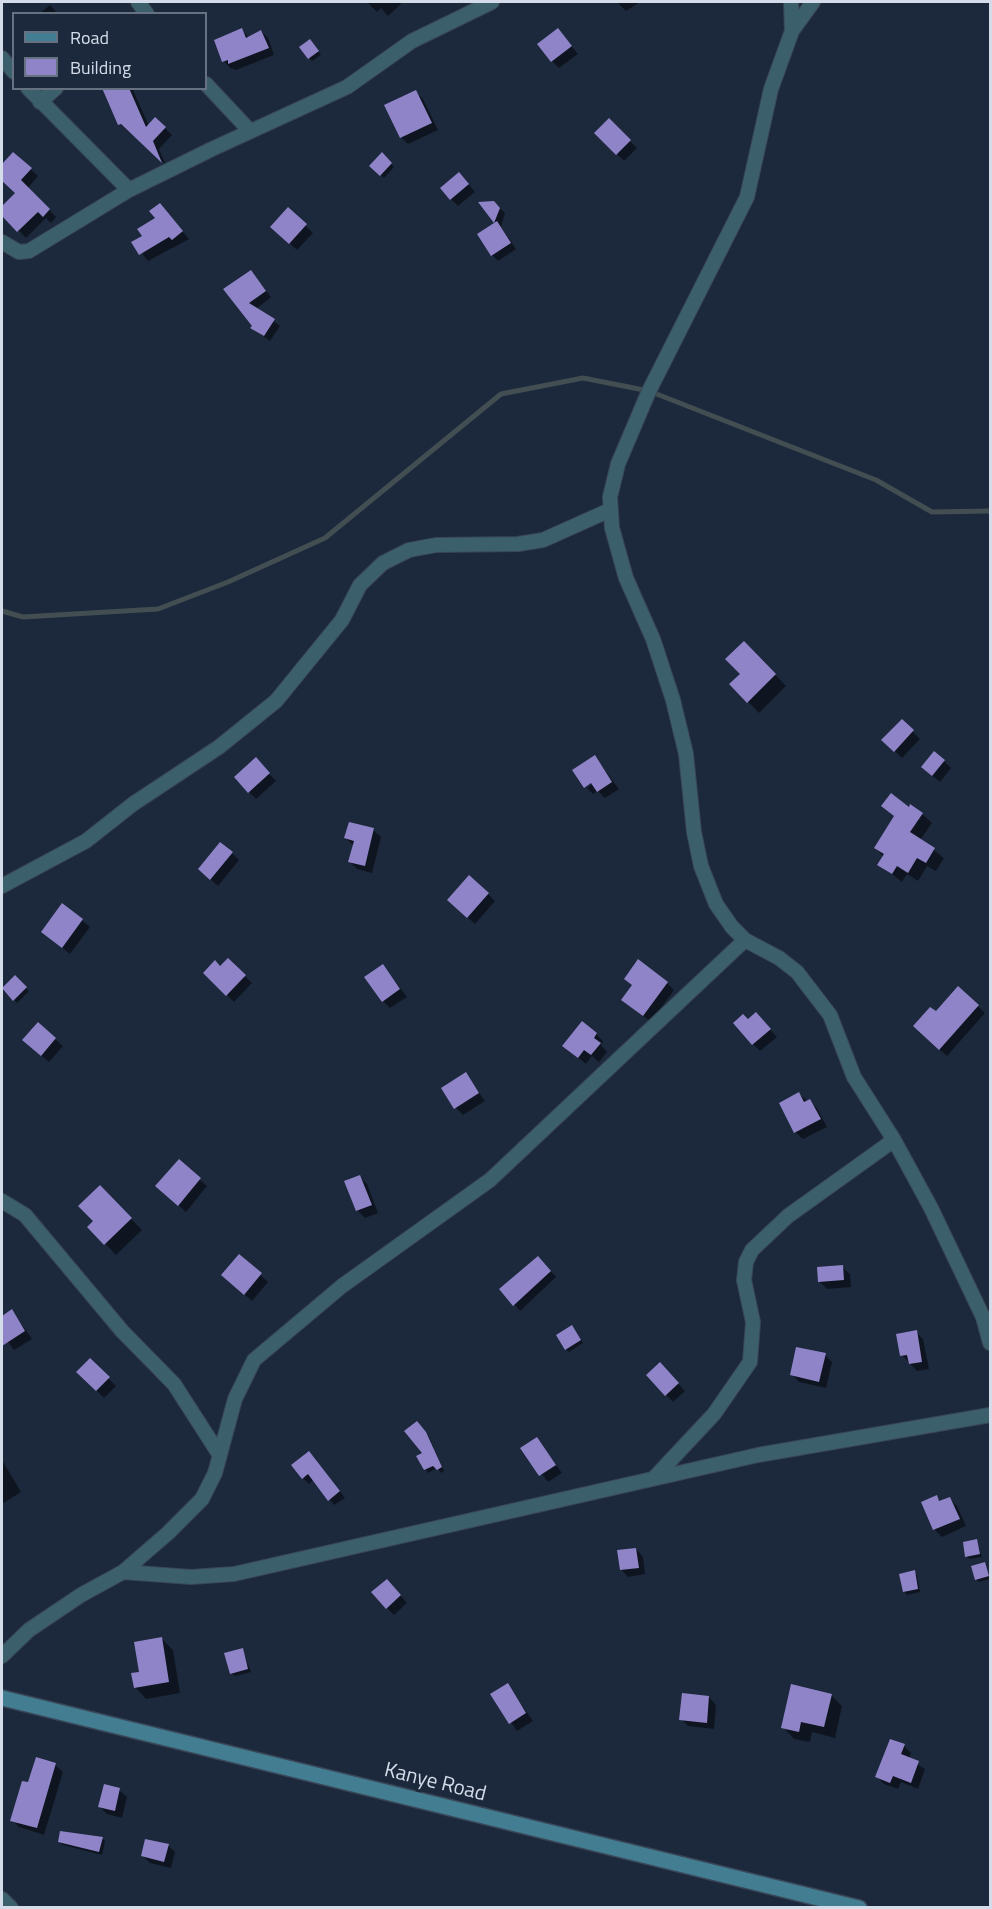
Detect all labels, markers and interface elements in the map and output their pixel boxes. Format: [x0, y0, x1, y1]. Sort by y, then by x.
legend [12, 12, 207, 90]
text: Road [70, 24, 109, 51]
text: Building [70, 54, 131, 81]
street label: Kanye Road [381, 1758, 489, 1808]

